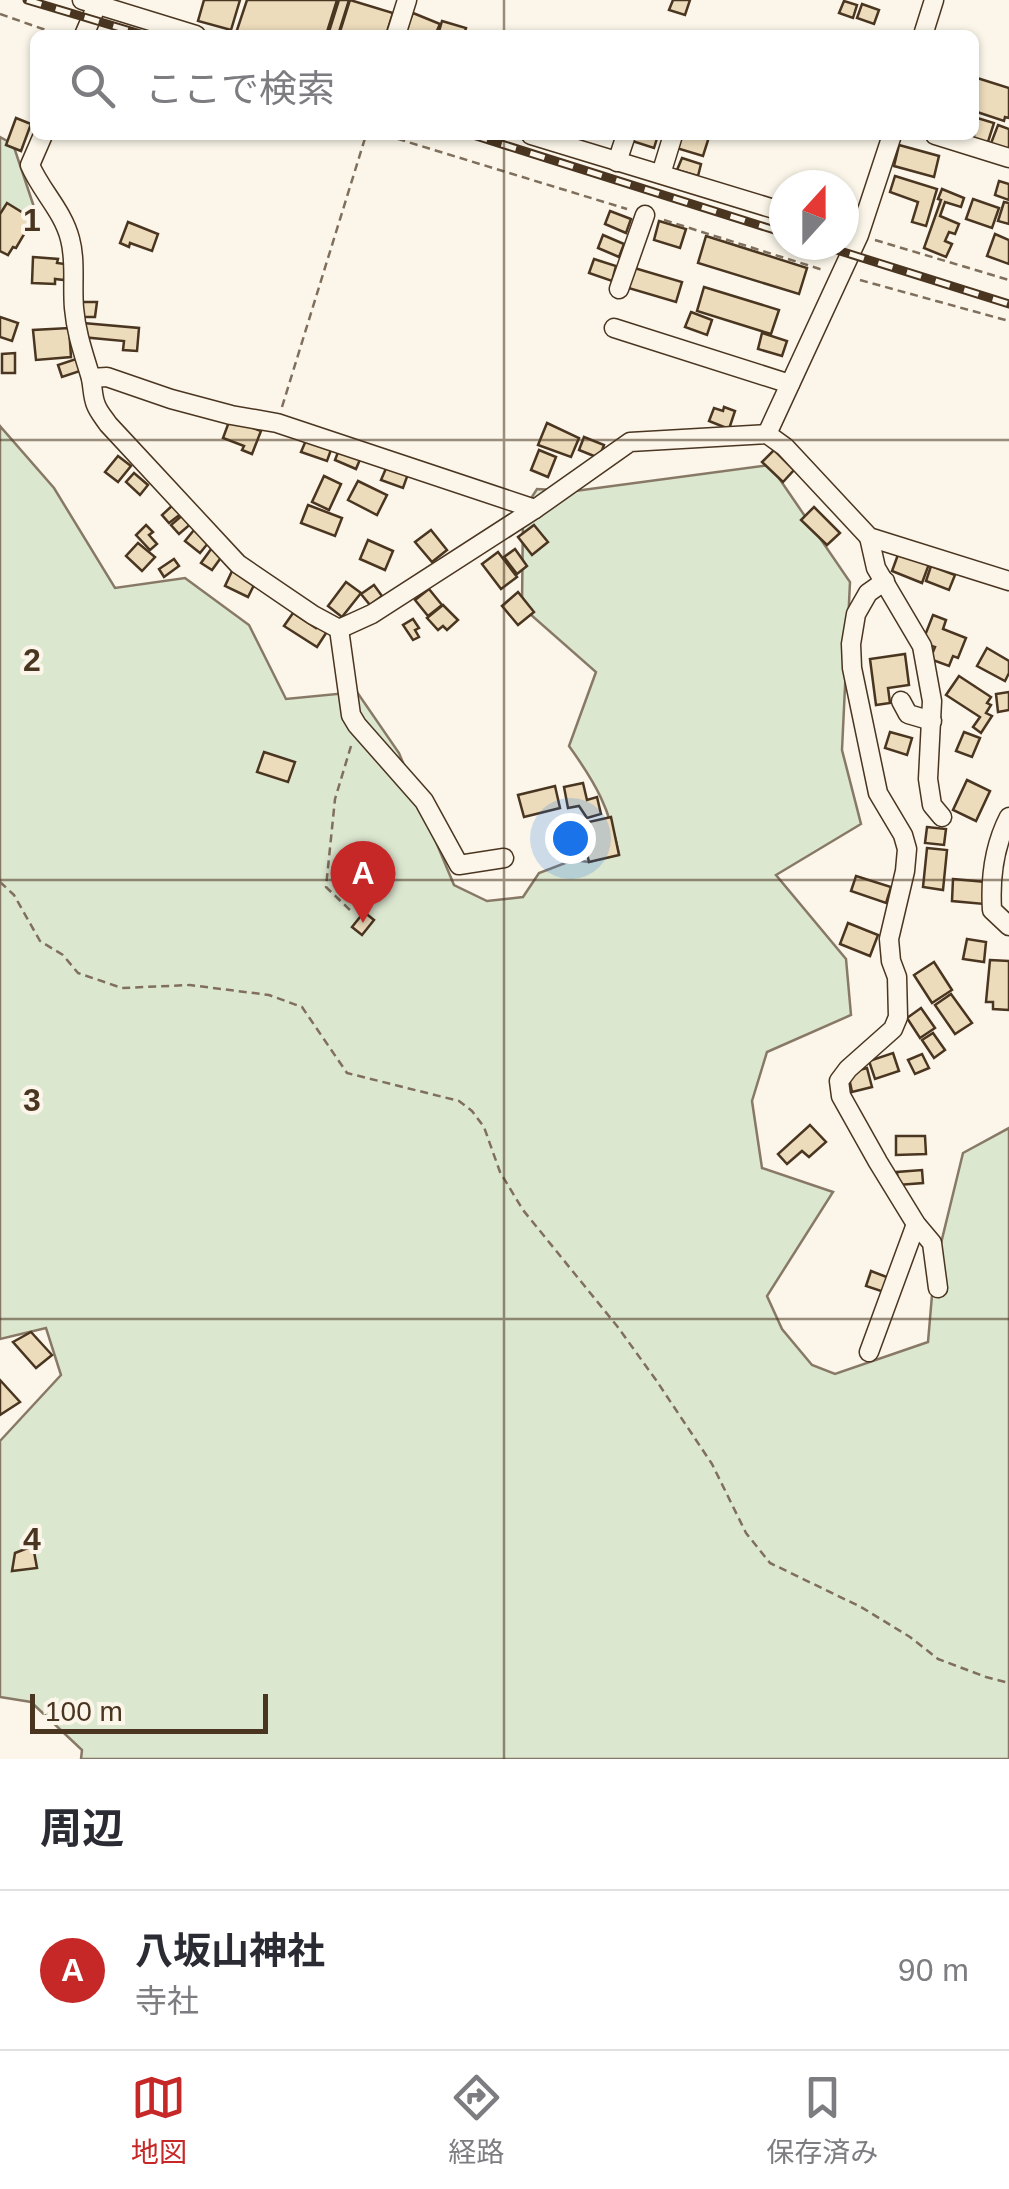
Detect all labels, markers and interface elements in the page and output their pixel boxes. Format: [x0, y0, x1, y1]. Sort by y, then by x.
search box [30, 30, 979, 140]
icon: search [65, 58, 120, 113]
text: ここで検索 [145, 68, 335, 110]
north arrow [769, 170, 859, 260]
text: 1 [23, 202, 41, 238]
text: 2 [23, 642, 41, 678]
your location [545, 813, 596, 864]
pin: A [330, 840, 396, 923]
text: 3 [23, 1082, 41, 1118]
text: 4 [23, 1521, 41, 1557]
scale bar [30, 1689, 268, 1734]
text: 100 m [45, 1696, 123, 1727]
text: 周辺 [40, 1805, 124, 1852]
text: 八坂山神社 [135, 1930, 325, 1972]
text: A [61, 1952, 84, 1988]
text: 90 m [898, 1952, 969, 1988]
text: 寺社 [135, 1983, 199, 2019]
tab: 地図 [131, 2070, 187, 2170]
tab: 経路 [448, 2070, 504, 2170]
tab: 保存済み [766, 2070, 878, 2170]

